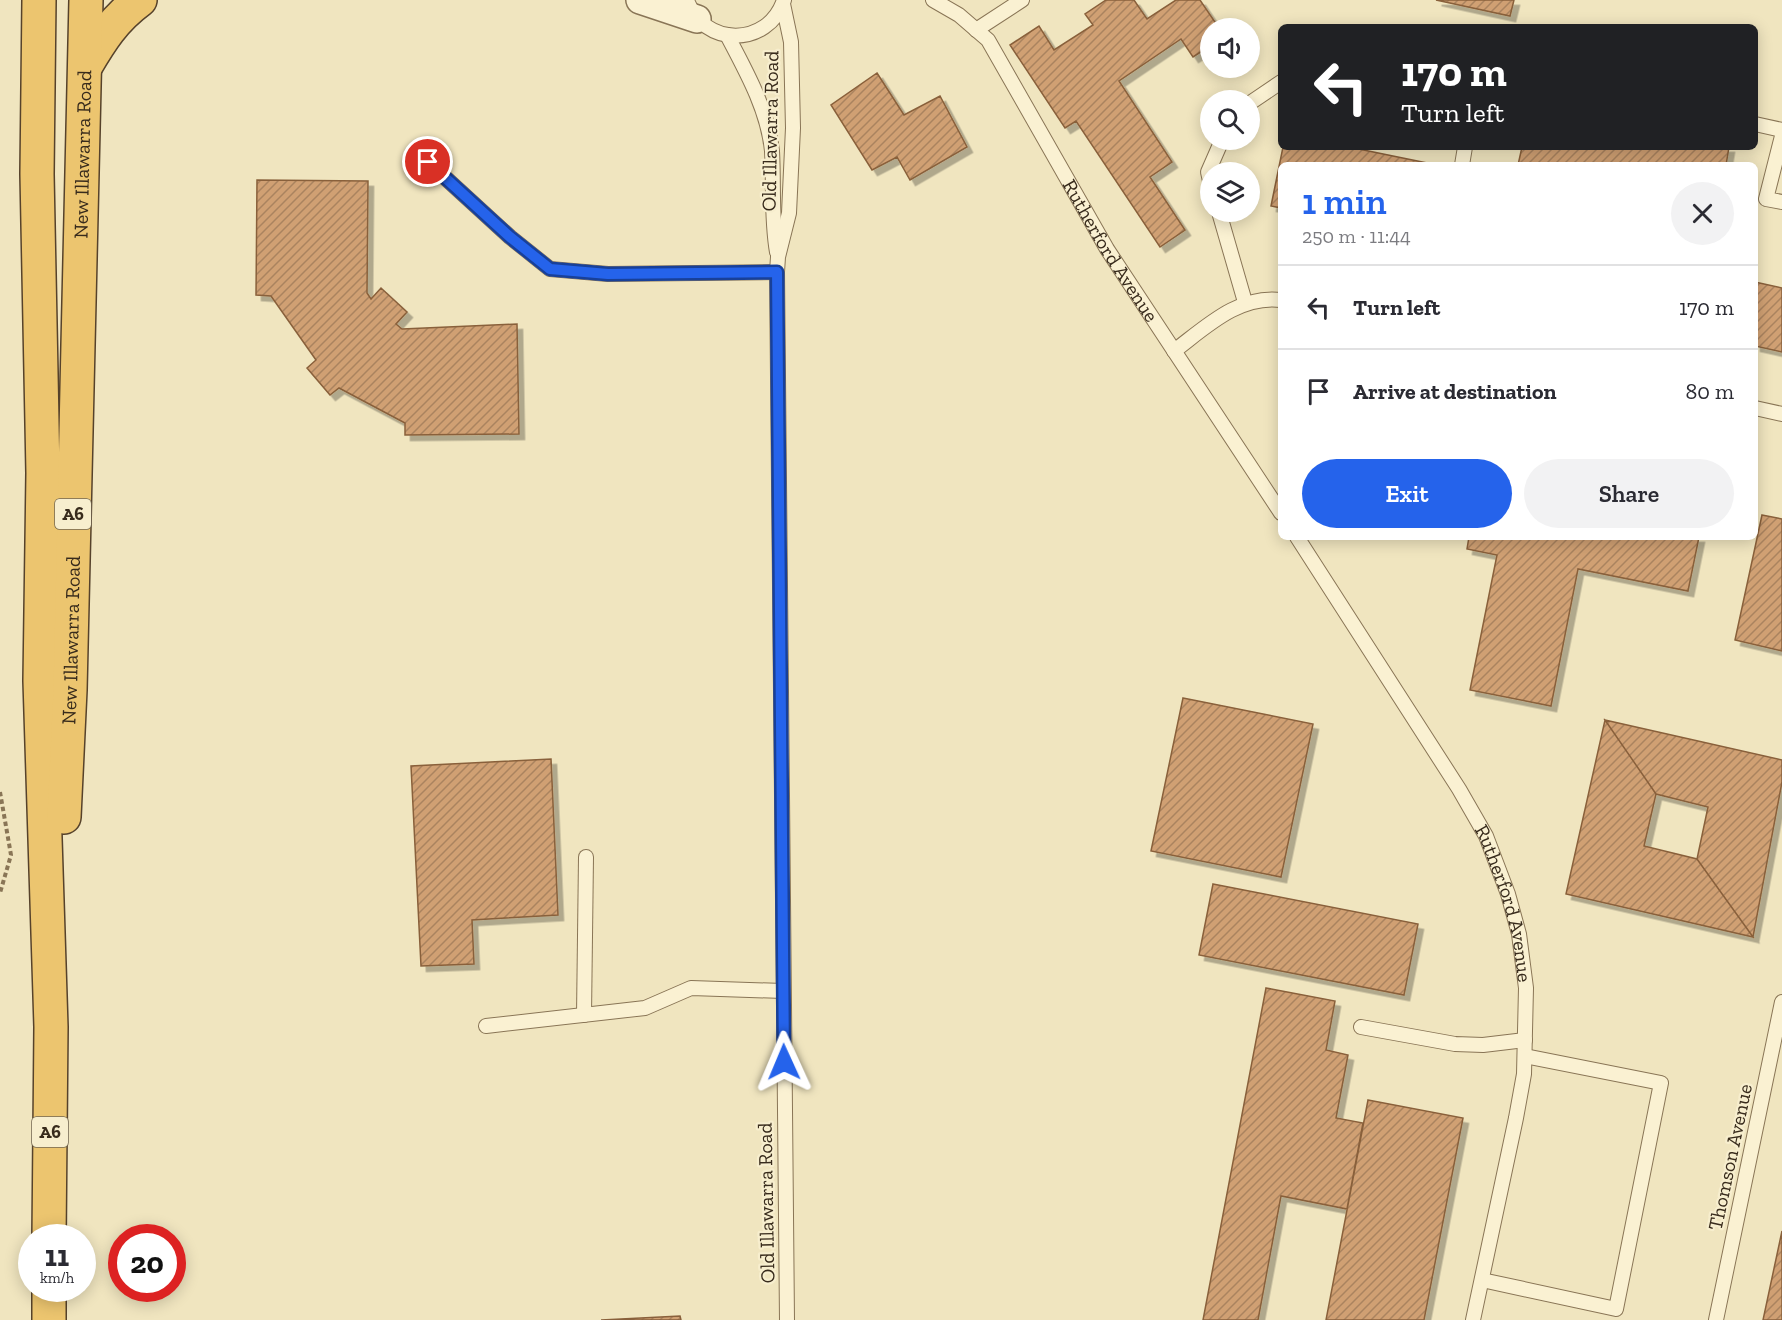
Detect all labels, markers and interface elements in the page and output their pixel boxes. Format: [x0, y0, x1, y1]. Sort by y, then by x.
map controls [1200, 18, 1260, 222]
button: sound [1200, 18, 1260, 78]
text: 170 m [1401, 46, 1507, 97]
icon: left [1302, 48, 1380, 126]
street label: Old Illawarra Road [757, 51, 783, 211]
street label: New Illawarra Road [68, 70, 96, 239]
button: search [1200, 90, 1260, 150]
text: Turn left [1401, 97, 1504, 129]
pin [402, 136, 453, 187]
icon: arrive [411, 145, 444, 178]
button: layers [1200, 162, 1260, 222]
street label: Rutherford Avenue [1058, 175, 1164, 326]
text: 1 min [1302, 180, 1387, 223]
button: close [1671, 182, 1734, 245]
text: 250 m · 11:44 [1302, 224, 1411, 248]
icon: left [1302, 291, 1335, 324]
text: Turn left [1353, 294, 1440, 321]
text: 170 m [1679, 294, 1734, 321]
icon: arrive [1302, 375, 1335, 408]
text: Arrive at destination [1353, 378, 1556, 405]
text: 80 m [1686, 378, 1734, 405]
button: Exit [1302, 459, 1512, 528]
button: Share [1524, 459, 1734, 528]
road number: A6 [55, 499, 91, 529]
street label: New Illawarra Road [56, 556, 85, 725]
street label: Rutherford Avenue [1470, 820, 1537, 983]
position arrow [752, 1030, 816, 1094]
street label: Thomson Avenue [1703, 1082, 1757, 1232]
road number: A6 [32, 1117, 68, 1147]
street label: Old Illawarra Road [753, 1123, 779, 1283]
speed limit sign: 20 [108, 1224, 186, 1302]
text: 11 [45, 1238, 69, 1274]
text: km/h [40, 1269, 74, 1287]

